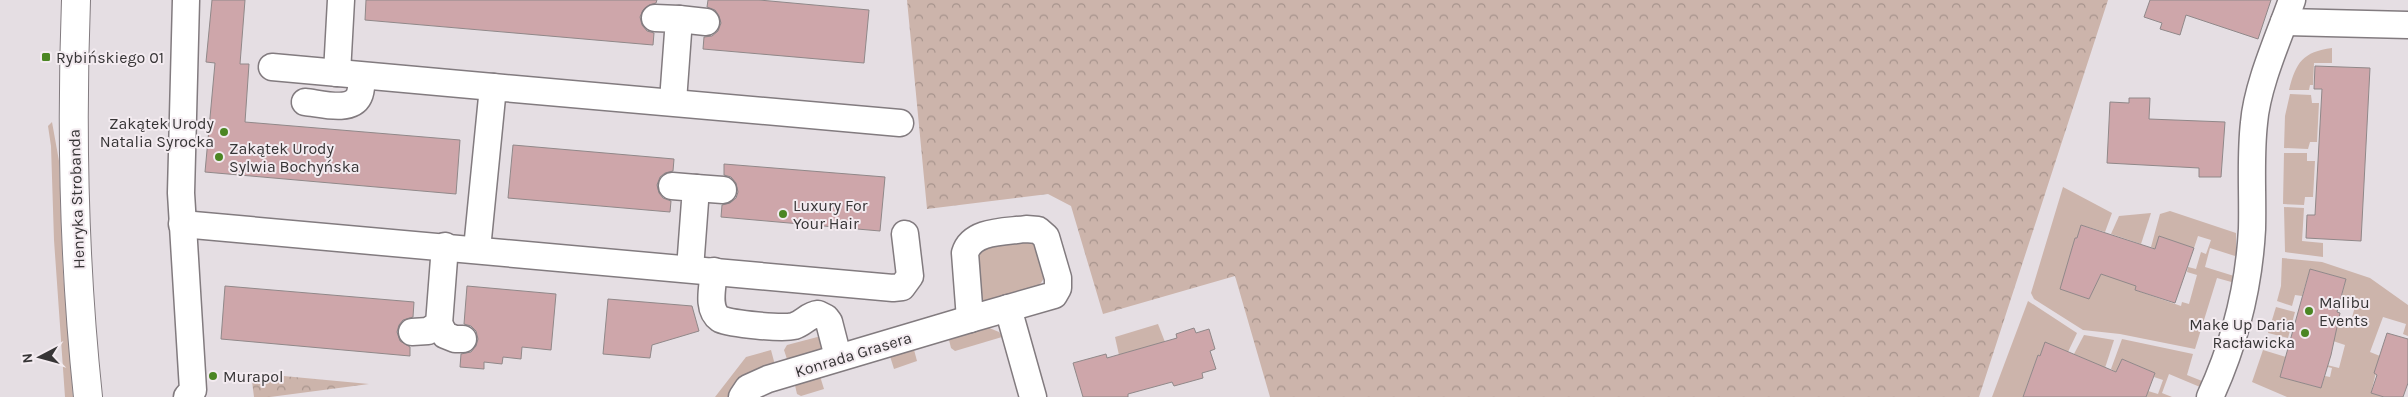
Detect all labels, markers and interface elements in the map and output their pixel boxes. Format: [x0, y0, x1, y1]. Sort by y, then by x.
place label: Rybińskiego 01 [56, 48, 164, 67]
marker: Rybińskiego 01 [40, 51, 52, 63]
place label: Zakątek Urody Natalia Syrocka [100, 114, 215, 151]
marker: Zakątek Urody Natalia Syrocka [218, 126, 230, 138]
street label: Henryka Strobanda [65, 129, 88, 269]
place label: Zakątek Urody Sylwia Bochyńska [229, 139, 360, 176]
marker: Zakątek Urody Sylwia Bochyńska [213, 151, 225, 163]
place label: Luxury For Your Hair [793, 196, 868, 233]
marker: Luxury For Your Hair [777, 208, 789, 220]
place label: Malibu Events [2319, 293, 2370, 330]
marker: Malibu Events [2303, 305, 2315, 317]
place label: Make Up Daria Racławicka [2189, 315, 2295, 352]
marker: Make Up Daria Racławicka [2299, 327, 2311, 339]
street label: Konrada Grasera [793, 328, 914, 381]
north arrow [15, 332, 65, 382]
text: N [19, 352, 37, 364]
place label: Murapol [223, 367, 283, 386]
marker: Murapol [207, 370, 219, 382]

